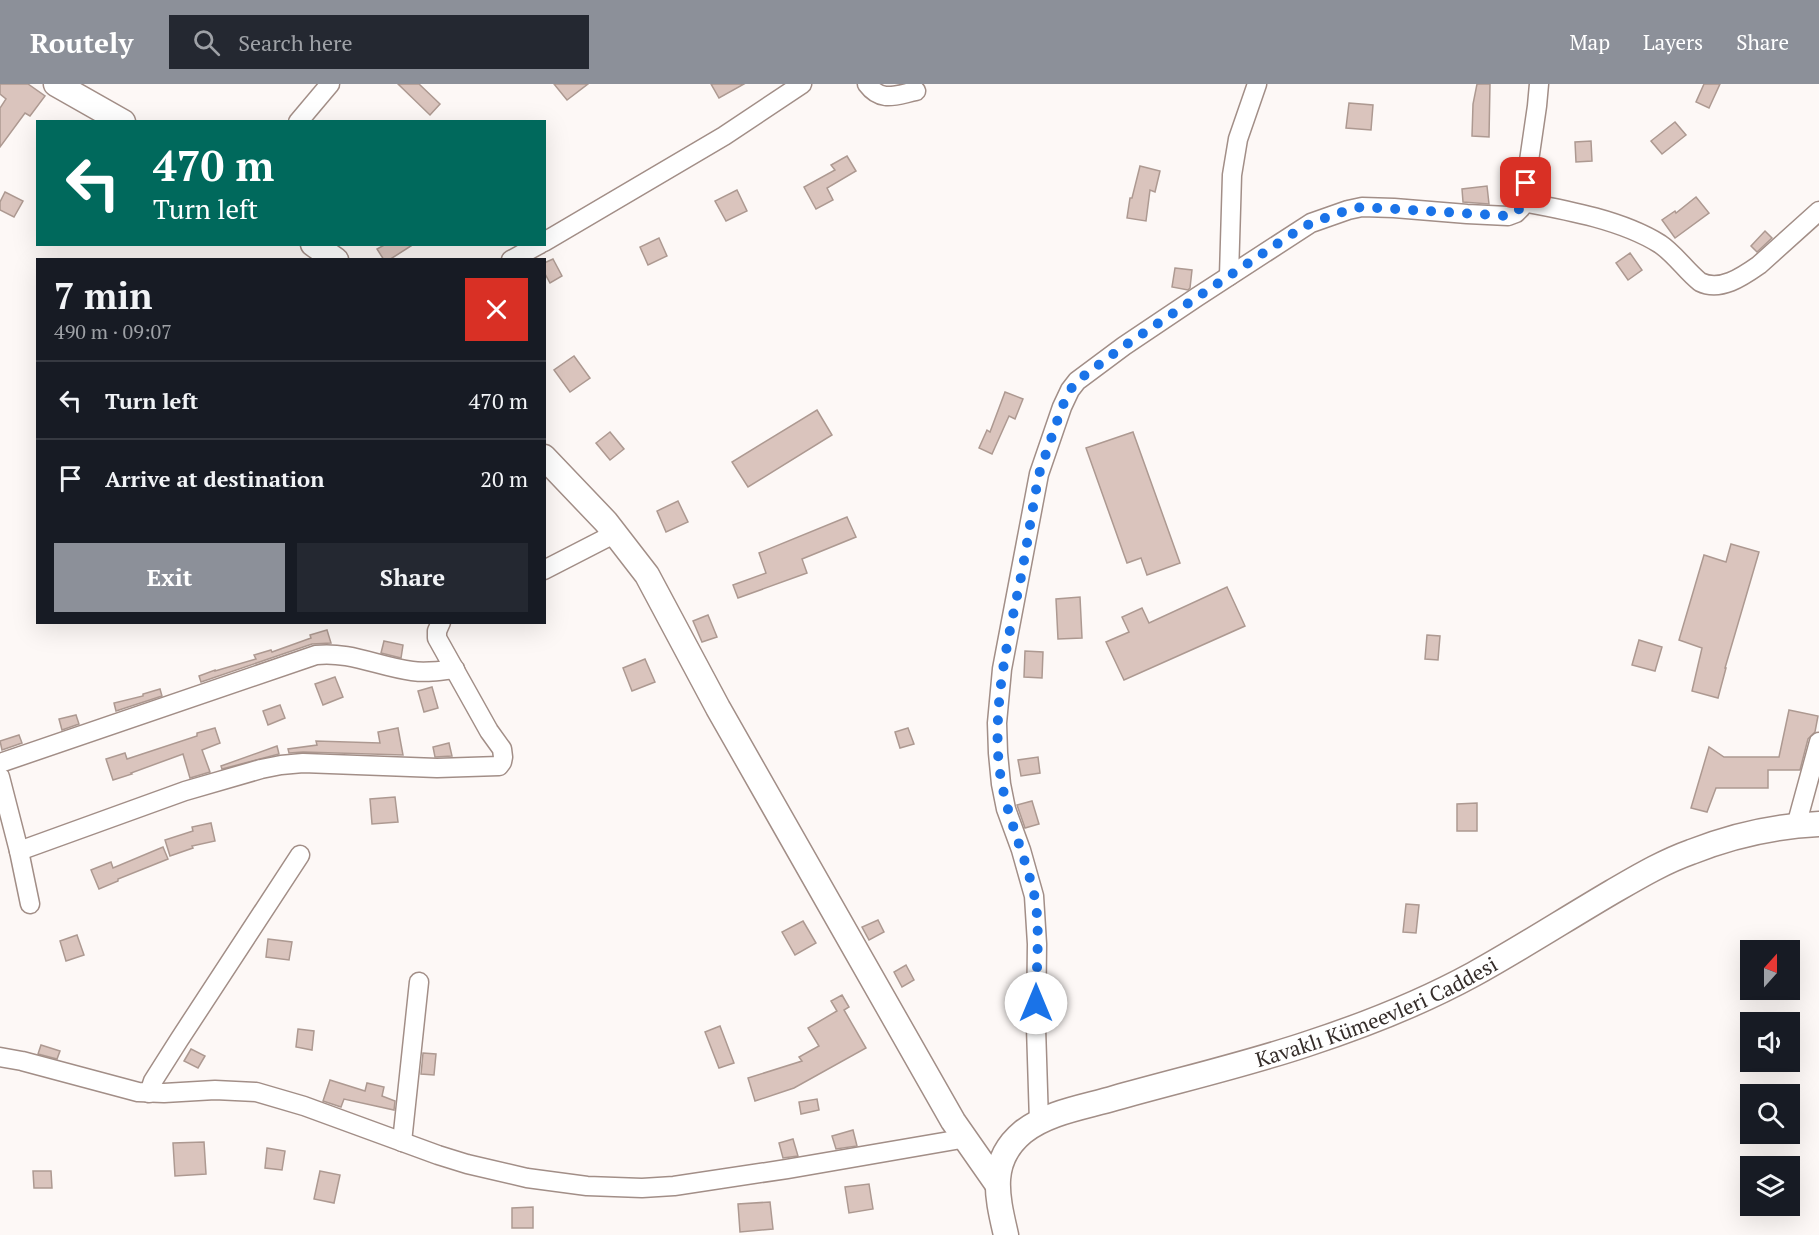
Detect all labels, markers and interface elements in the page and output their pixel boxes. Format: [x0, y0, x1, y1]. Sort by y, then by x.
search box [169, 15, 589, 69]
text: Routely [30, 24, 133, 61]
icon: search [190, 26, 223, 59]
text: Search here [238, 28, 353, 57]
text: Map [1569, 28, 1610, 56]
text: Layers [1643, 28, 1703, 56]
text: Share [1736, 28, 1789, 56]
text: 470 m [153, 137, 274, 193]
icon: left [54, 144, 132, 222]
pin [1500, 157, 1551, 208]
icon: arrive [1509, 166, 1542, 199]
text: Turn left [153, 191, 258, 227]
text: 7 min [54, 272, 152, 319]
button: close [465, 278, 528, 341]
text: 490 m · 09:07 [54, 318, 172, 345]
icon: left [54, 384, 87, 417]
text: Turn left [105, 386, 198, 415]
text: 470 m [468, 386, 528, 415]
icon: arrive [54, 462, 87, 495]
text: Arrive at destination [105, 464, 324, 493]
text: 20 m [480, 464, 528, 493]
button: Exit [54, 543, 285, 612]
button: Share [297, 543, 528, 612]
north arrow [1740, 940, 1800, 1000]
map controls [1740, 940, 1800, 1216]
street label: Kavaklı Kümeevleri Caddesi [1252, 950, 1502, 1073]
position arrow [1004, 971, 1068, 1035]
button: sound [1740, 1012, 1800, 1072]
button: search [1740, 1084, 1800, 1144]
button: layers [1740, 1156, 1800, 1216]

